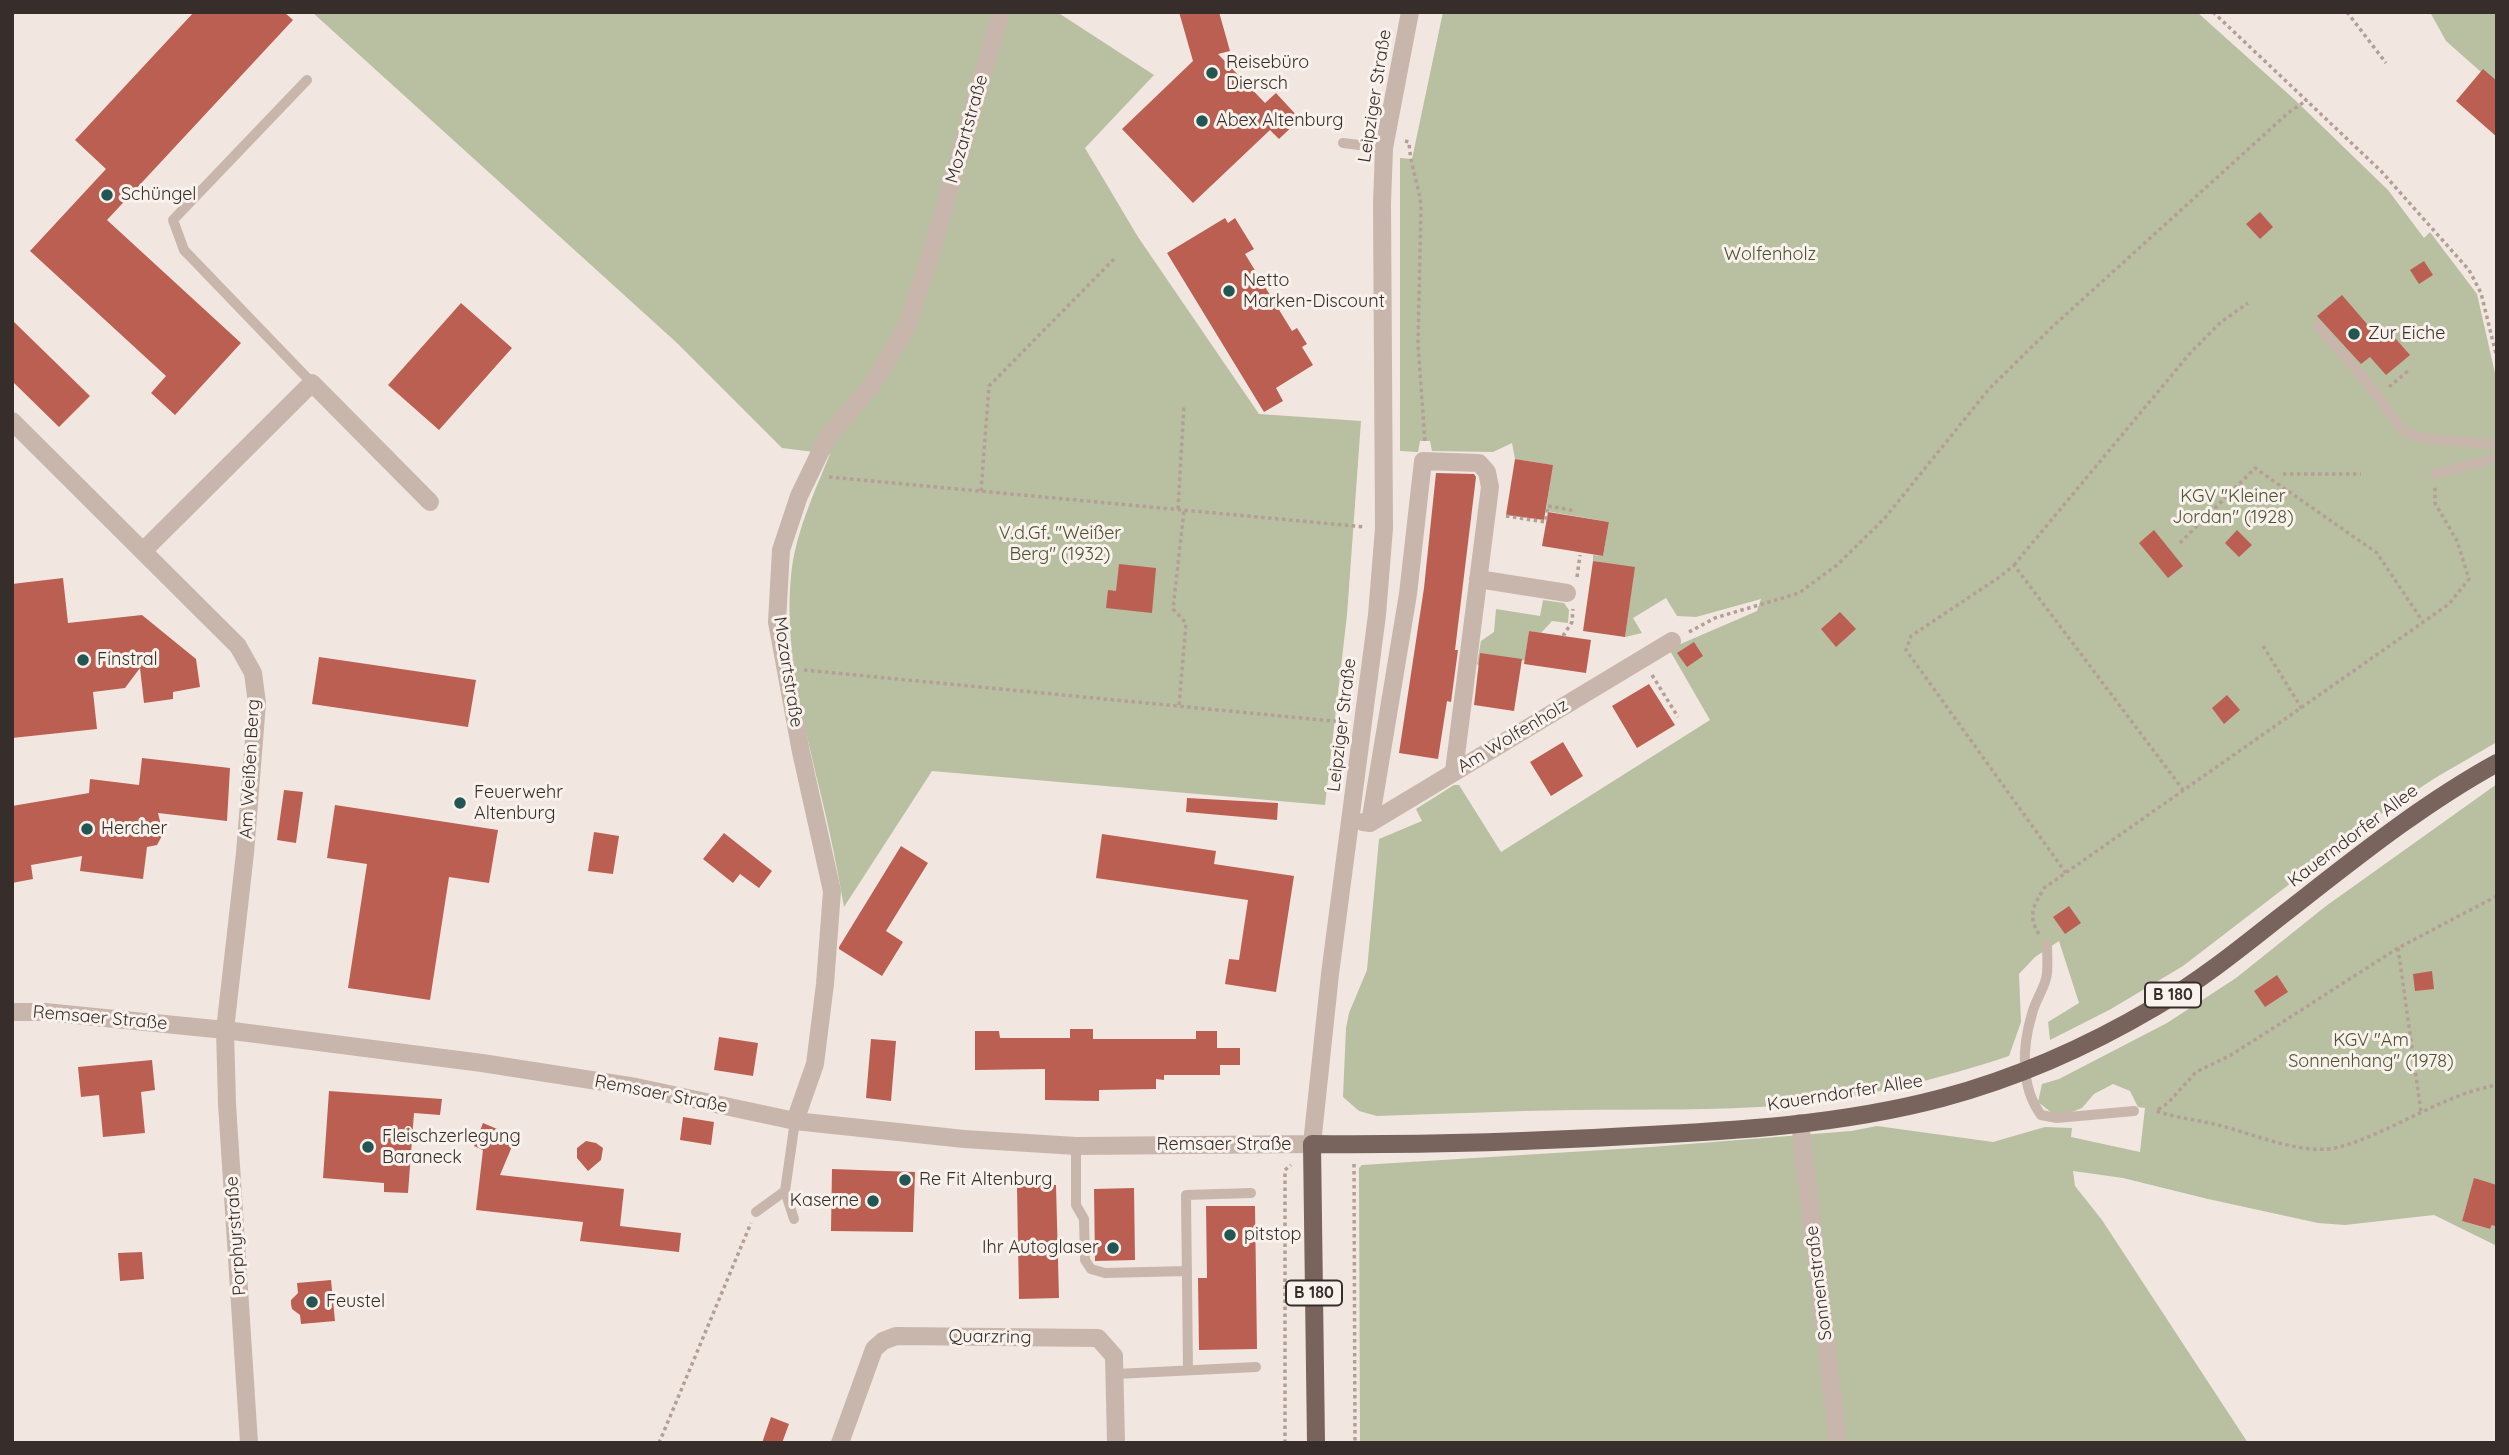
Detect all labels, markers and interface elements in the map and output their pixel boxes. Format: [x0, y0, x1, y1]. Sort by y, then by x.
street label: Leipziger Straße [1354, 28, 1396, 164]
place label: Reisebüro Diersch [1226, 52, 1309, 94]
marker: Reisebüro Diersch [1204, 65, 1220, 81]
street label: Mozartstraße [941, 72, 993, 186]
place label: Abex Altenburg [1216, 110, 1344, 132]
marker: Abex Altenburg [1194, 113, 1210, 129]
place label: Schüngel [121, 184, 196, 206]
marker: Schüngel [99, 187, 115, 203]
park label: Wolfenholz [1724, 244, 1816, 266]
place label: Netto Marken-Discount [1243, 270, 1385, 312]
marker: Netto Marken-Discount [1221, 283, 1237, 299]
place label: Zur Eiche [2368, 323, 2445, 345]
marker: Zur Eiche [2346, 326, 2362, 342]
park label: KGV "Kleiner Jordan" (1928) [2172, 486, 2294, 528]
park label: V.d.Gf. "Weißer Berg" (1932) [999, 523, 1121, 566]
street label: Mozartstraße [769, 615, 807, 729]
place label: Finstral [97, 649, 158, 671]
marker: Finstral [75, 652, 91, 668]
street label: Leipziger Straße [1323, 657, 1361, 793]
street label: Am Wolfenholz [1454, 694, 1572, 778]
street label: Am Weißen Berg [236, 698, 264, 840]
street label: Kauerndorfer Allee [2284, 780, 2422, 892]
place label: Feuerwehr Altenburg [474, 782, 563, 824]
marker: Feuerwehr Altenburg [452, 795, 468, 811]
place label: Hercher [101, 818, 167, 840]
marker: Hercher [79, 821, 95, 837]
road number: B 180 [2145, 982, 2201, 1007]
street label: Remsaer Straße [32, 1001, 168, 1035]
park label: KGV "Am Sonnenhang" (1978) [2288, 1030, 2454, 1072]
street label: Kauerndorfer Allee [1766, 1070, 1924, 1116]
street label: Remsaer Straße [593, 1071, 729, 1117]
place label: Fleischzerlegung Baraneck [382, 1126, 521, 1168]
street label: Remsaer Straße [1157, 1134, 1291, 1156]
marker: Fleischzerlegung Baraneck [360, 1139, 376, 1155]
place label: Re Fit Altenburg [919, 1169, 1052, 1191]
marker: Re Fit Altenburg [897, 1172, 913, 1188]
street label: Porphyrstraße [221, 1175, 251, 1297]
place label: Kaserne [790, 1190, 859, 1212]
marker: Kaserne [865, 1193, 881, 1209]
place label: pitstop [1244, 1224, 1301, 1246]
street label: Sonnenstraße [1801, 1224, 1837, 1342]
marker: pitstop [1222, 1227, 1238, 1243]
place label: Ihr Autoglaser [982, 1237, 1099, 1259]
marker: Ihr Autoglaser [1105, 1240, 1121, 1256]
road number: B 180 [1286, 1280, 1342, 1306]
place label: Feustel [326, 1291, 385, 1313]
marker: Feustel [304, 1294, 320, 1310]
street label: Quarzring [948, 1325, 1032, 1349]

